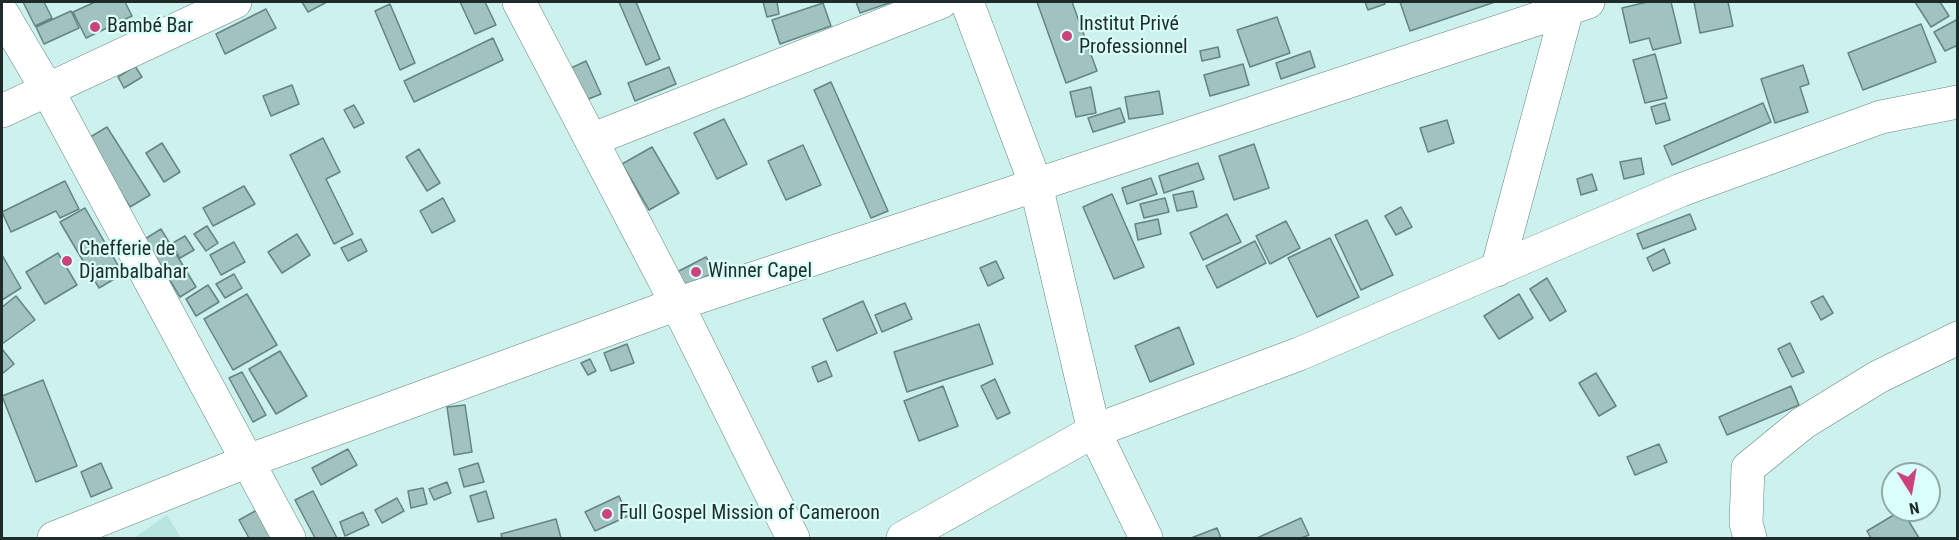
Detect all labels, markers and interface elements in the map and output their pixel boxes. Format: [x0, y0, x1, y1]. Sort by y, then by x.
place label: Institut Privé Professionnel [1079, 13, 1188, 60]
place label: Bambé Bar [107, 15, 193, 39]
marker: Bambé Bar [88, 20, 102, 34]
marker: Institut Privé Professionnel [1060, 29, 1074, 43]
place label: Chefferie de Djambalbahar [79, 238, 188, 285]
marker: Chefferie de Djambalbahar [60, 254, 74, 268]
place label: Winner Capel [708, 260, 812, 284]
marker: Winner Capel [689, 265, 703, 279]
north arrow [1881, 462, 1941, 522]
text: N [1908, 498, 1921, 518]
place label: Full Gospel Mission of Cameroon [619, 502, 880, 526]
marker: Full Gospel Mission of Cameroon [600, 507, 614, 521]

